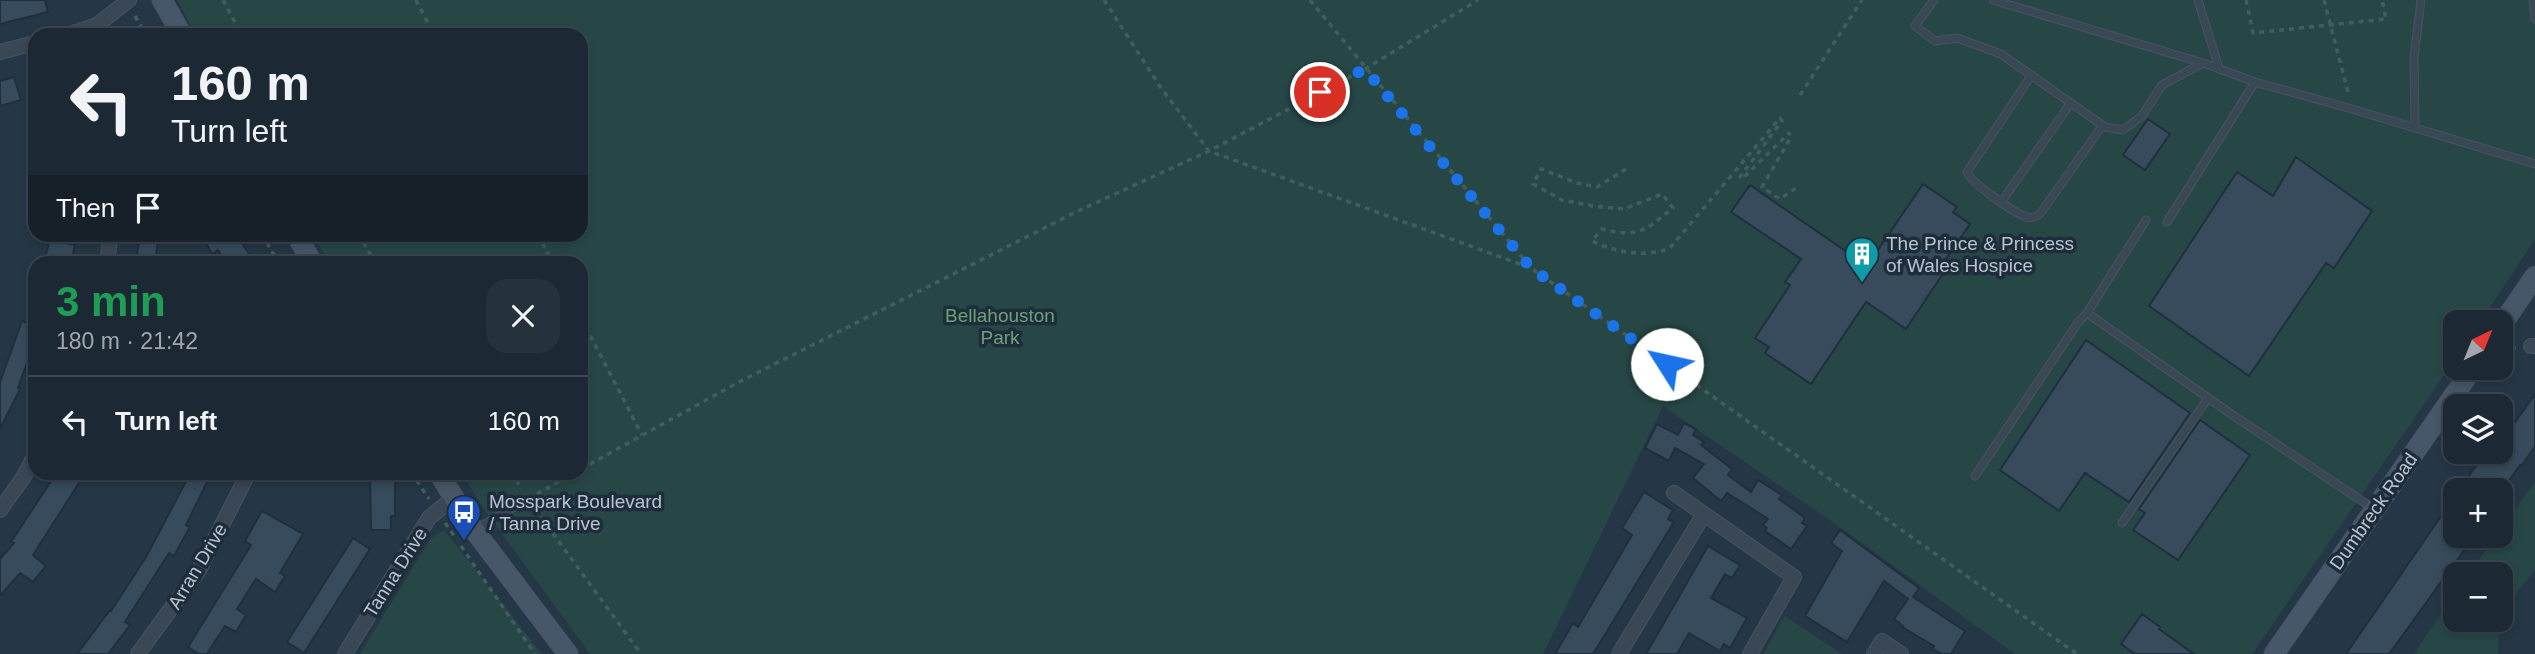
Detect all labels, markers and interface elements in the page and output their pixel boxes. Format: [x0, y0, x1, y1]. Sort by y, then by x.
icon: left [56, 56, 147, 147]
text: 160 m [171, 56, 310, 110]
pin [1290, 62, 1350, 122]
icon: arrive [1301, 73, 1339, 111]
text: Turn left [171, 113, 287, 149]
icon: arrive [129, 189, 167, 227]
text: Then [56, 193, 115, 223]
place label: The Prince & Princess of Wales Hospice [1886, 233, 2074, 276]
building icon: The Prince & Princess of Wales Hospice [1843, 235, 1881, 284]
text: 3 min [56, 278, 166, 325]
button: close [486, 279, 560, 353]
park label: Bellahouston Park [945, 305, 1055, 348]
north arrow [2443, 310, 2513, 380]
map controls [2443, 310, 2513, 632]
position arrow [1630, 327, 1704, 401]
text: 180 m · 21:42 [56, 328, 198, 354]
button: layers [2443, 394, 2513, 464]
icon: left [56, 403, 94, 441]
text: Turn left [115, 406, 217, 436]
text: 160 m [488, 406, 560, 436]
street label: Dumbreck Road [2325, 449, 2421, 574]
button: + [2443, 478, 2513, 548]
place label: Mosspark Boulevard / Tanna Drive [489, 491, 662, 534]
bus stop icon: Mosspark Boulevard / Tanna Drive [445, 493, 483, 542]
street label: Arran Drive [164, 520, 231, 613]
street label: Tanna Drive [360, 524, 431, 621]
button: − [2443, 562, 2513, 632]

